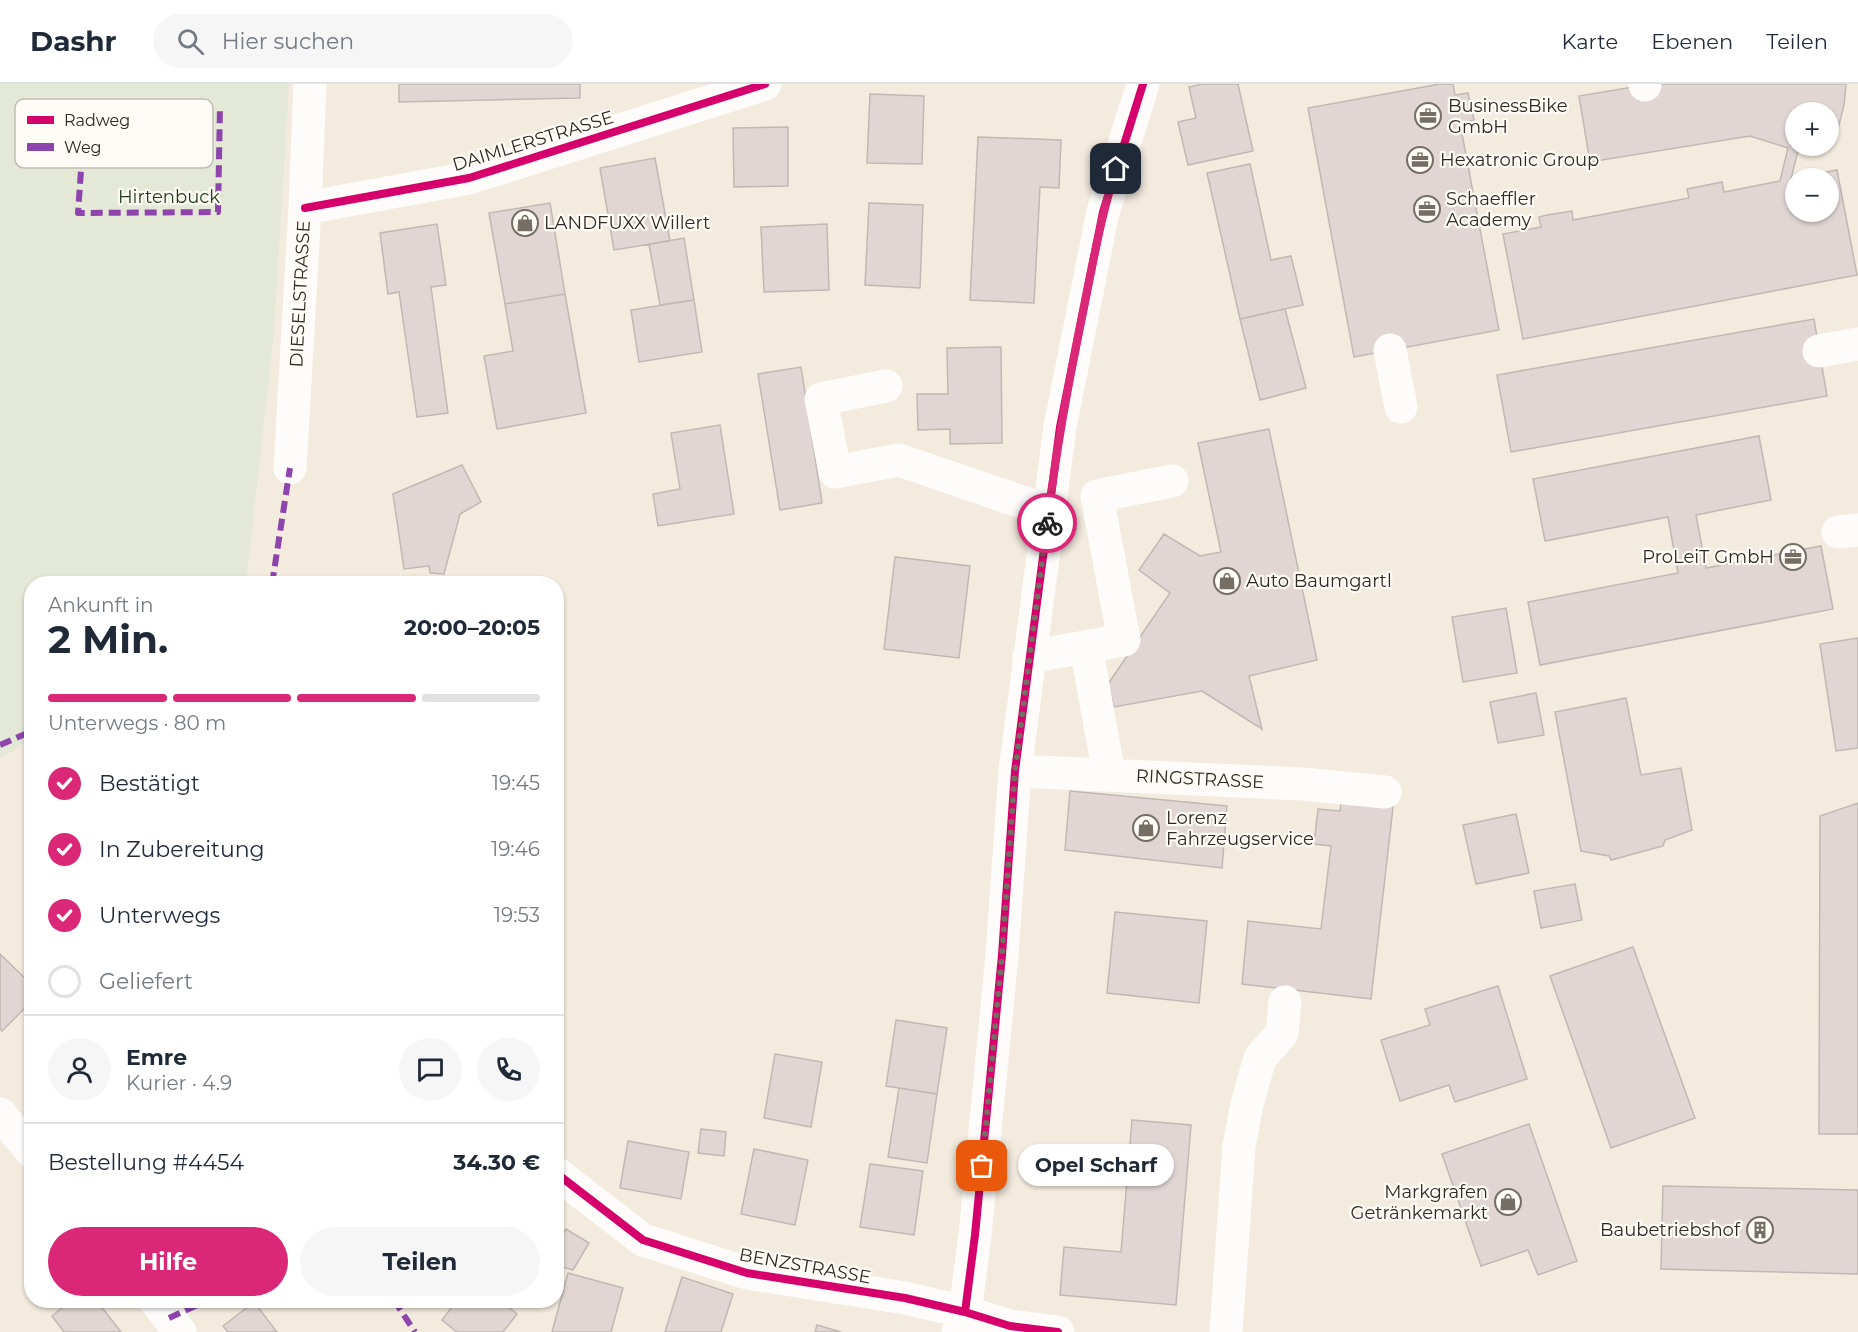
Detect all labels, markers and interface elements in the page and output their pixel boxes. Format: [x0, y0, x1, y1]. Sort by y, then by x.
search box [153, 14, 573, 68]
text: Dashr [30, 24, 117, 58]
icon: search [174, 25, 207, 58]
text: Hier suchen [222, 28, 354, 55]
text: Karte [1562, 29, 1618, 54]
text: Ebenen [1651, 29, 1733, 54]
text: Teilen [1766, 29, 1828, 54]
place label: BusinessBike GmbH [1448, 95, 1568, 138]
legend [15, 99, 213, 168]
office icon: BusinessBike GmbH [1413, 101, 1443, 131]
map controls [1785, 102, 1839, 222]
button: + [1785, 102, 1839, 156]
street label: DAIMLERSTRASSE [450, 106, 616, 176]
text: Radweg [64, 111, 130, 130]
text: Weg [64, 138, 102, 157]
pin [1090, 143, 1141, 194]
office icon: Hexatronic Group [1405, 145, 1435, 175]
place label: Hexatronic Group [1440, 149, 1599, 171]
icon: home [1099, 152, 1132, 185]
button: − [1785, 168, 1839, 222]
park label: Hirtenbuck [118, 186, 220, 208]
place label: Schaeffler Academy [1446, 188, 1536, 231]
office icon: Schaeffler Academy [1412, 194, 1442, 224]
shop icon: LANDFUXX Willert [510, 208, 540, 238]
place label: LANDFUXX Willert [544, 212, 710, 234]
street label: DIESELSTRASSE [285, 220, 315, 368]
courier [1017, 493, 1077, 553]
icon: bike [1031, 507, 1064, 540]
office icon: ProLeiT GmbH [1778, 542, 1808, 572]
place label: ProLeiT GmbH [1642, 546, 1774, 568]
shop icon: Auto Baumgartl [1212, 566, 1242, 596]
place label: Auto Baumgartl [1246, 570, 1392, 592]
text: Ankunft in [48, 593, 154, 617]
text: 20:00–20:05 [404, 614, 540, 641]
text: 2 Min. [48, 615, 168, 663]
text: Unterwegs · 80 m [48, 711, 226, 735]
street label: RINGSTRASSE [1135, 765, 1265, 793]
icon: check [48, 767, 81, 800]
text: Bestätigt [99, 770, 200, 797]
text: 19:45 [492, 771, 540, 795]
place label: Lorenz Fahrzeugservice [1166, 807, 1314, 850]
shop icon: Lorenz Fahrzeugservice [1131, 813, 1161, 843]
icon: check [48, 833, 81, 866]
text: In Zubereitung [99, 836, 265, 863]
text: 19:46 [491, 837, 540, 861]
icon: check [48, 899, 81, 932]
text: Unterwegs [99, 902, 220, 929]
text: 19:53 [494, 903, 540, 927]
text: Geliefert [99, 968, 193, 995]
button: person [48, 1038, 111, 1101]
button: chat [399, 1038, 462, 1101]
button: phone [477, 1038, 540, 1101]
text: Emre [126, 1044, 187, 1071]
text: Kurier · 4.9 [126, 1071, 232, 1095]
pin [956, 1140, 1007, 1191]
callout: Opel Scharf [1018, 1145, 1174, 1187]
text: Bestellung #4454 [48, 1149, 244, 1176]
text: 34.30 € [453, 1149, 540, 1176]
icon: bag [965, 1149, 998, 1182]
text: Opel Scharf [1035, 1153, 1157, 1177]
place label: Markgrafen Getränkemarkt [1351, 1181, 1488, 1224]
shop icon: Markgrafen Getränkemarkt [1493, 1187, 1523, 1217]
building icon: Baubetriebshof [1745, 1215, 1775, 1245]
place label: Baubetriebshof [1600, 1219, 1741, 1241]
button: Hilfe [48, 1227, 288, 1296]
button: Teilen [300, 1227, 540, 1296]
street label: BENZSTRASSE [737, 1244, 873, 1288]

